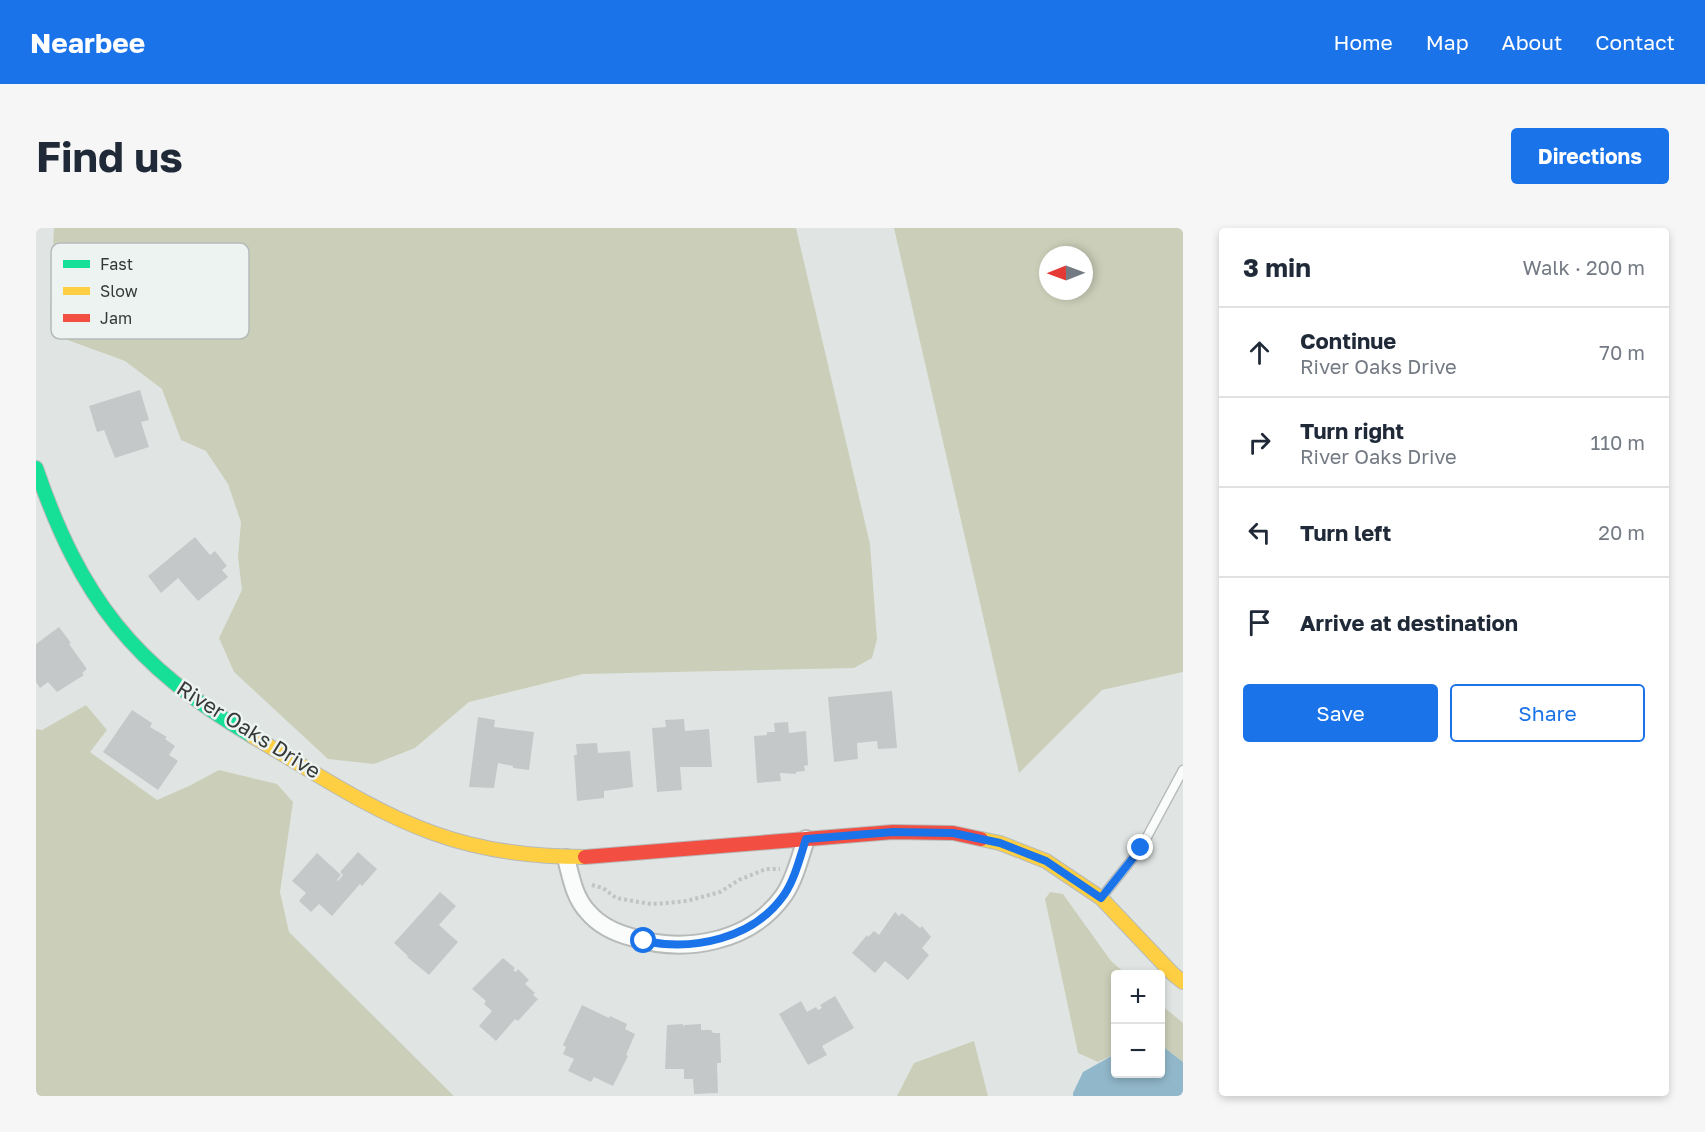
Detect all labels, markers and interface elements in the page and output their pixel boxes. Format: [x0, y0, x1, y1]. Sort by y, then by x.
text: Nearbee [30, 26, 145, 59]
text: Home [1333, 29, 1393, 55]
text: Map [1426, 29, 1469, 55]
text: About [1502, 29, 1562, 55]
text: Contact [1595, 29, 1675, 55]
button: Directions [1511, 128, 1669, 184]
text: Find us [36, 131, 183, 181]
legend [51, 243, 249, 339]
north arrow [1039, 246, 1093, 300]
text: 3 min [1243, 252, 1311, 283]
text: Fast [100, 254, 133, 274]
text: Walk · 200 m [1523, 255, 1645, 279]
text: Slow [100, 281, 138, 301]
text: Jam [100, 308, 132, 328]
text: Continue [1300, 327, 1396, 354]
icon: ahead [1243, 336, 1276, 369]
text: 70 m [1599, 340, 1645, 364]
text: River Oaks Drive [1300, 354, 1457, 378]
text: Turn right [1300, 417, 1404, 444]
icon: right [1243, 426, 1276, 459]
text: 110 m [1591, 430, 1645, 454]
text: River Oaks Drive [1300, 444, 1457, 468]
icon: left [1243, 516, 1276, 549]
text: Turn left [1300, 519, 1391, 546]
text: 20 m [1598, 520, 1645, 544]
icon: arrive [1243, 606, 1276, 639]
text: Arrive at destination [1300, 609, 1518, 636]
street label: River Oaks Drive [172, 674, 326, 784]
button: Save [1243, 684, 1438, 742]
button: Share [1450, 684, 1645, 742]
route end [1127, 834, 1153, 860]
route start [630, 927, 656, 953]
map controls [1111, 970, 1165, 1078]
button: + [1111, 970, 1165, 1024]
button: − [1111, 1024, 1165, 1078]

